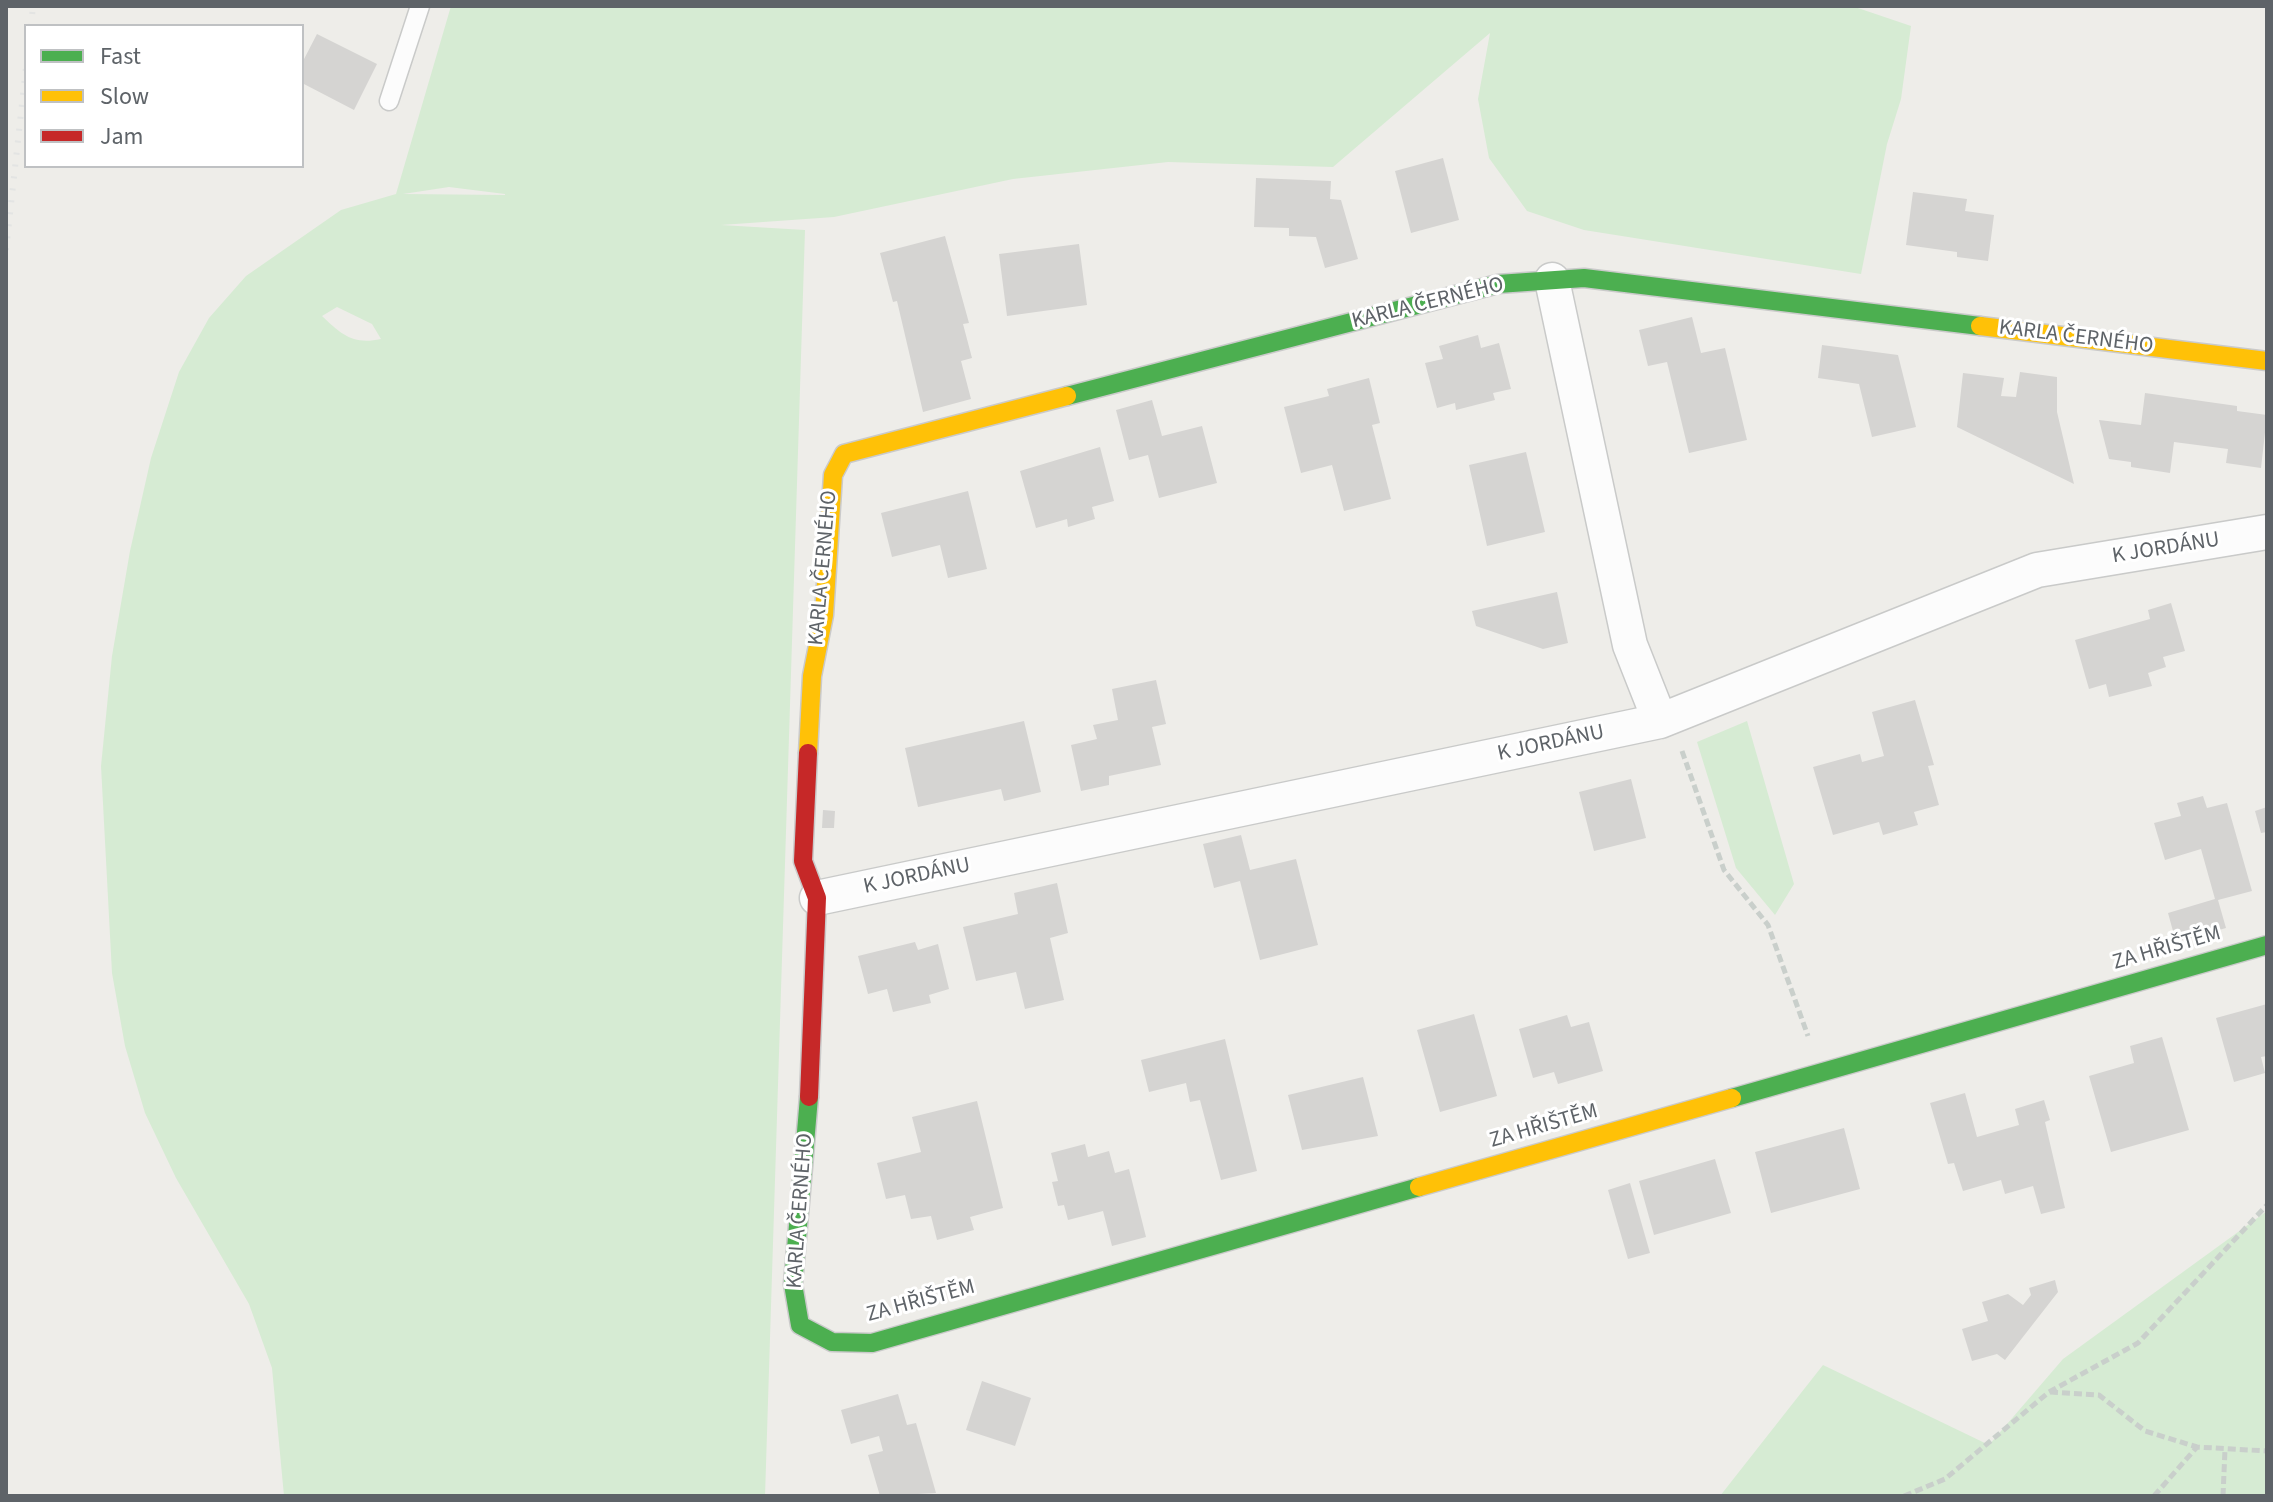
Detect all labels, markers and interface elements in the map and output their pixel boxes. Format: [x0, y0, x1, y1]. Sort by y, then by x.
legend [24, 24, 304, 168]
text: Fast [100, 39, 141, 74]
text: Slow [100, 79, 149, 114]
text: Jam [100, 119, 144, 154]
street label: KARLA ČERNÉHO [1349, 272, 1507, 336]
street label: KARLA ČERNÉHO [1997, 315, 2155, 361]
street label: KARLA ČERNÉHO [804, 489, 844, 647]
street label: K JORDÁNU [2110, 527, 2222, 571]
street label: K JORDÁNU [1495, 720, 1607, 768]
street label: K JORDÁNU [861, 853, 973, 901]
street label: ZA HŘIŠTĚM [2110, 921, 2224, 977]
street label: ZA HŘIŠTĚM [1487, 1099, 1601, 1155]
street label: KARLA ČERNÉHO [782, 1133, 820, 1289]
street label: ZA HŘIŠTĚM [864, 1275, 978, 1329]

